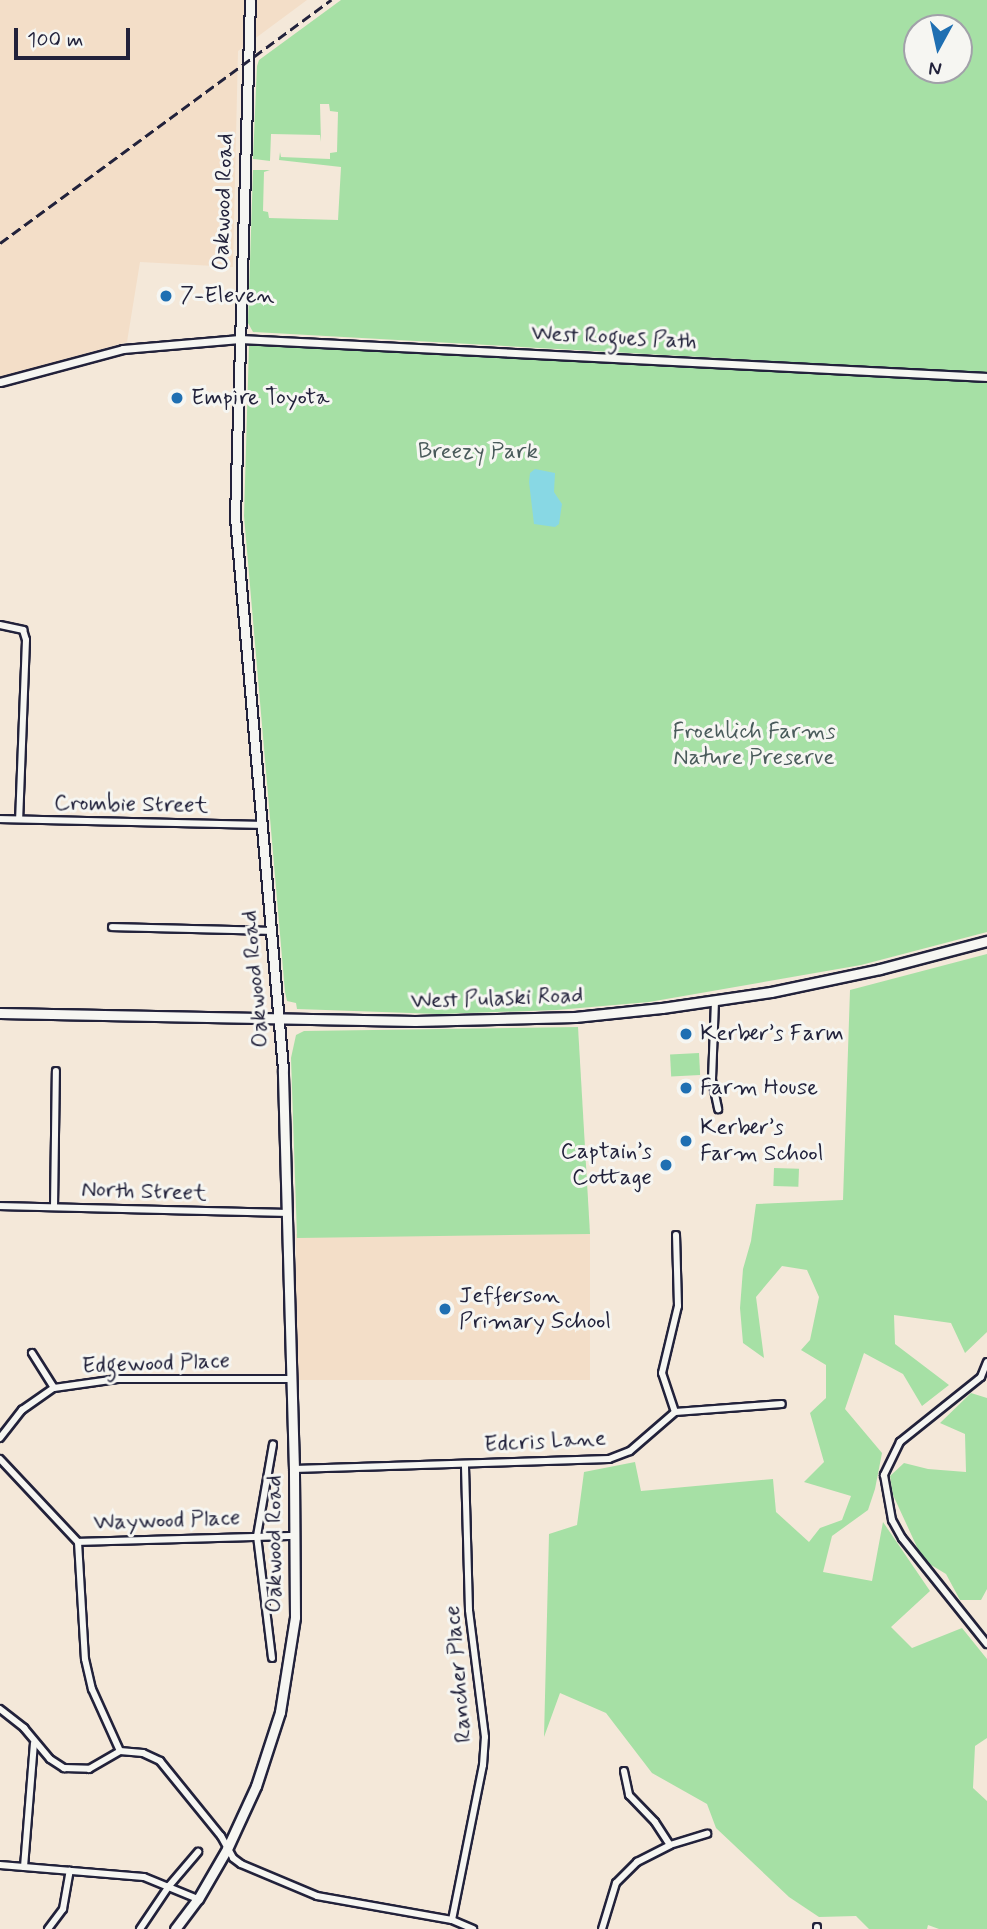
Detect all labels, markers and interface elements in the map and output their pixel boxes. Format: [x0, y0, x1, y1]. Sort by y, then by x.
scale bar [18, 14, 133, 58]
north arrow [903, 14, 973, 84]
text: 100 m [27, 26, 83, 54]
text: N [927, 55, 943, 82]
street label: Oakwood Road [208, 134, 240, 270]
place label: 7-Eleven [180, 282, 275, 310]
marker: 7-Eleven [158, 288, 174, 304]
street label: West Rogues Path [531, 320, 697, 356]
place label: Empire Toyota [191, 384, 330, 412]
marker: Empire Toyota [169, 390, 185, 406]
park label: Breezy Park [419, 438, 537, 466]
park label: Froehlich Farms Nature Preserve [672, 718, 836, 772]
street label: Crombie Street [54, 790, 208, 820]
street label: Oakwood Road [236, 910, 276, 1048]
street label: West Pulaski Road [410, 982, 584, 1016]
place label: Kerber’s Farm [700, 1020, 847, 1048]
marker: Kerber’s Farm [678, 1026, 694, 1042]
place label: Farm House [700, 1074, 818, 1102]
marker: Farm House [678, 1080, 694, 1096]
place label: Kerber’s Farm School [700, 1114, 823, 1168]
marker: Kerber’s Farm School [678, 1133, 694, 1149]
place label: Captain’s Cottage [561, 1138, 652, 1192]
marker: Captain’s Cottage [658, 1157, 674, 1173]
street label: North Street [81, 1176, 207, 1208]
place label: Jefferson Primary School [459, 1282, 611, 1336]
marker: Jefferson Primary School [437, 1301, 453, 1317]
street label: Edgewood Place [81, 1348, 231, 1380]
street label: Edcris Lane [486, 1425, 604, 1459]
street label: Oakwood Road [261, 1476, 289, 1612]
street label: Waywood Place [93, 1505, 241, 1537]
street label: Rancher Place [439, 1604, 479, 1744]

